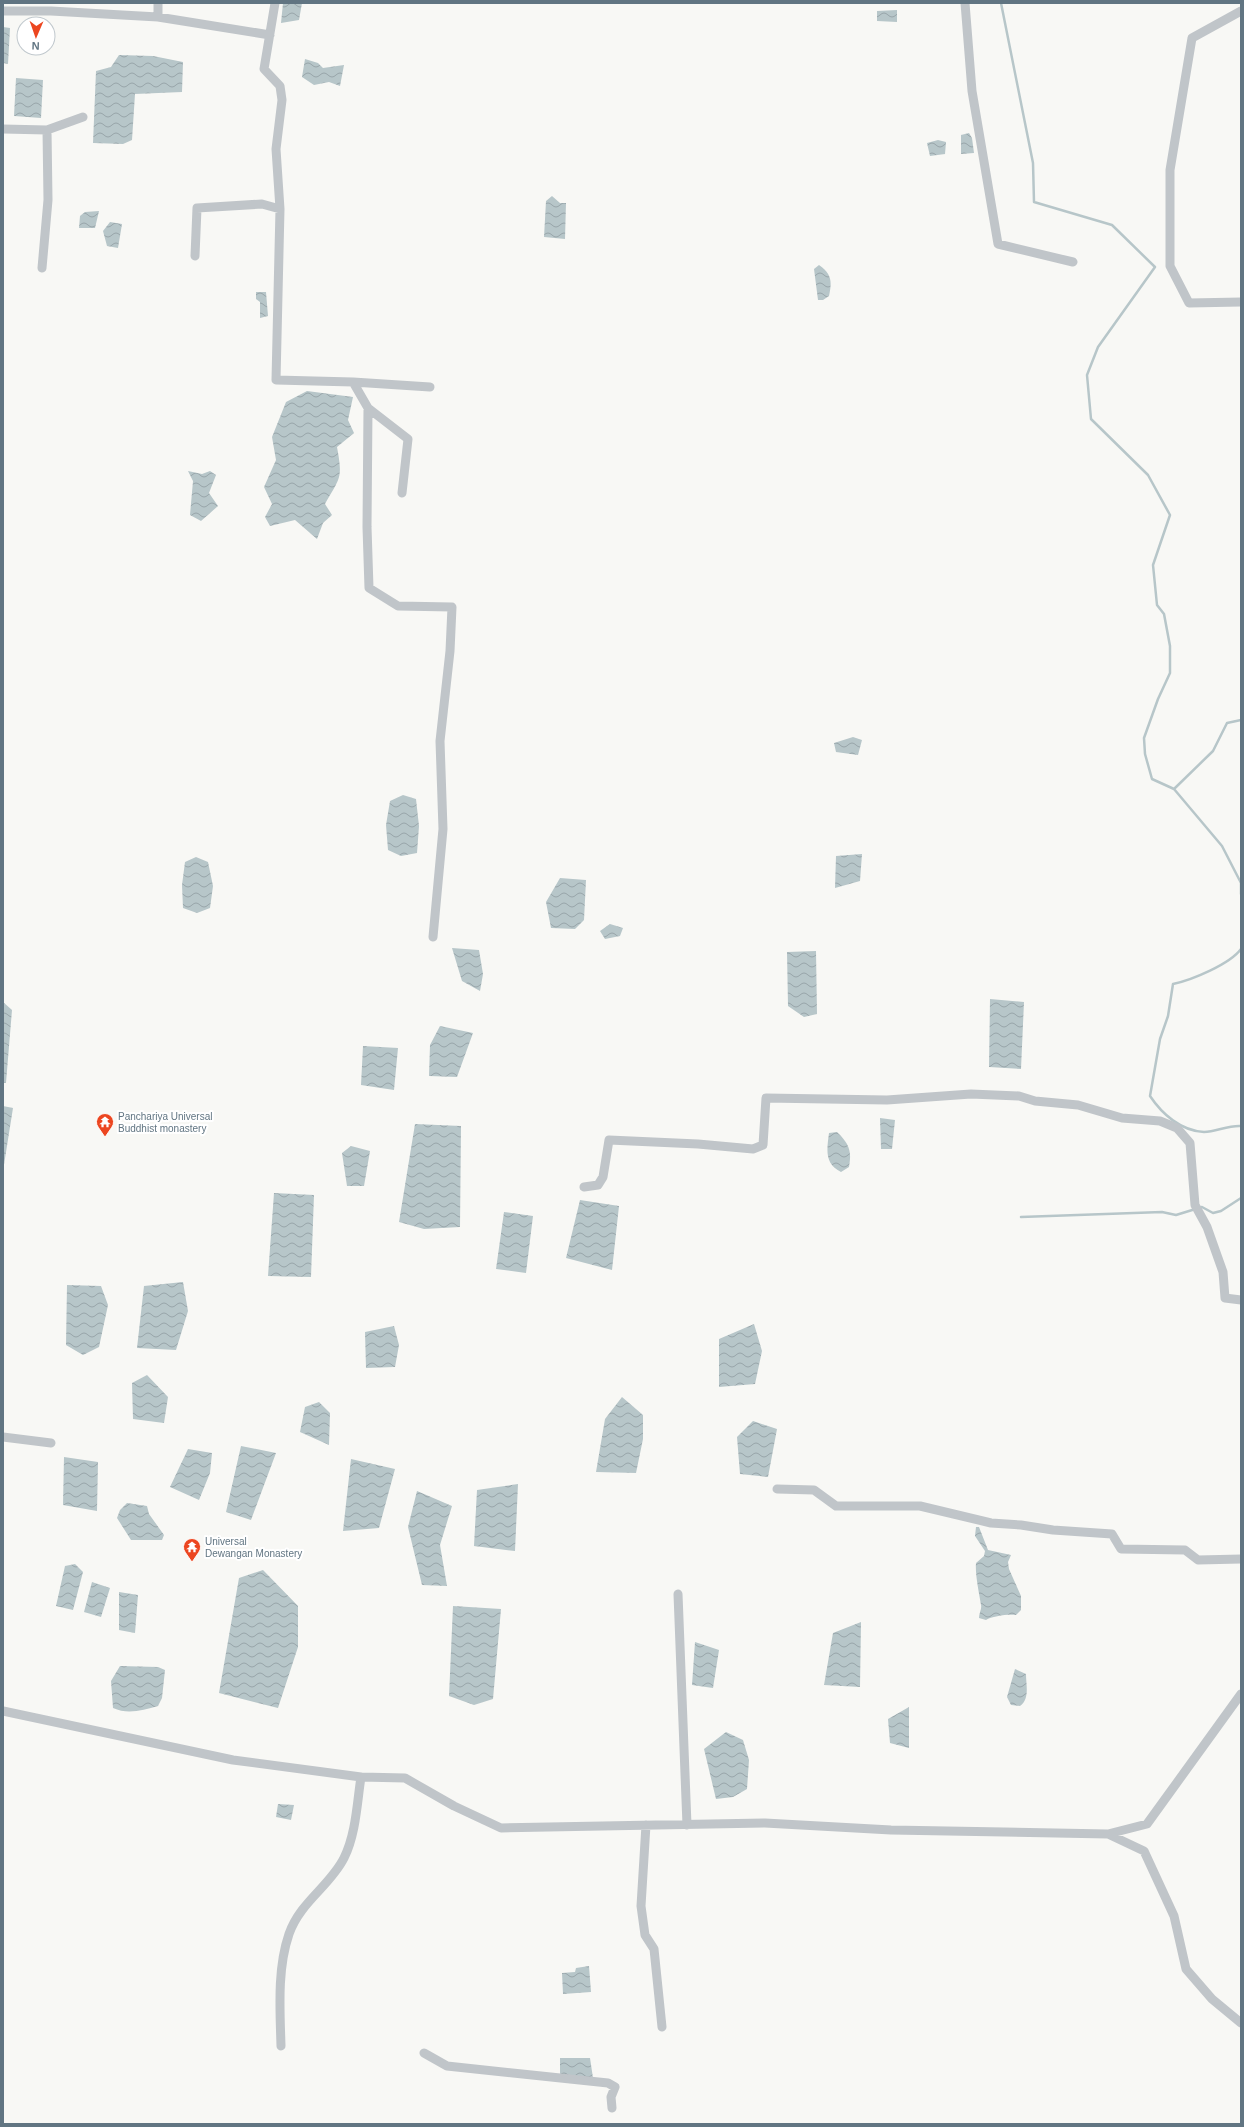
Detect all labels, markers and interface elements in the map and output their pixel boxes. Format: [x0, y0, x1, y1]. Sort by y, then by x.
north arrow [16, 16, 56, 56]
text: N [31, 40, 40, 52]
place label: Panchariya Universal Buddhist monastery [118, 1111, 213, 1134]
temple icon: Panchariya Universal Buddhist monastery [95, 1112, 115, 1137]
place label: Universal Dewangan Monastery [205, 1536, 302, 1559]
temple icon: Universal Dewangan Monastery [182, 1537, 202, 1562]

